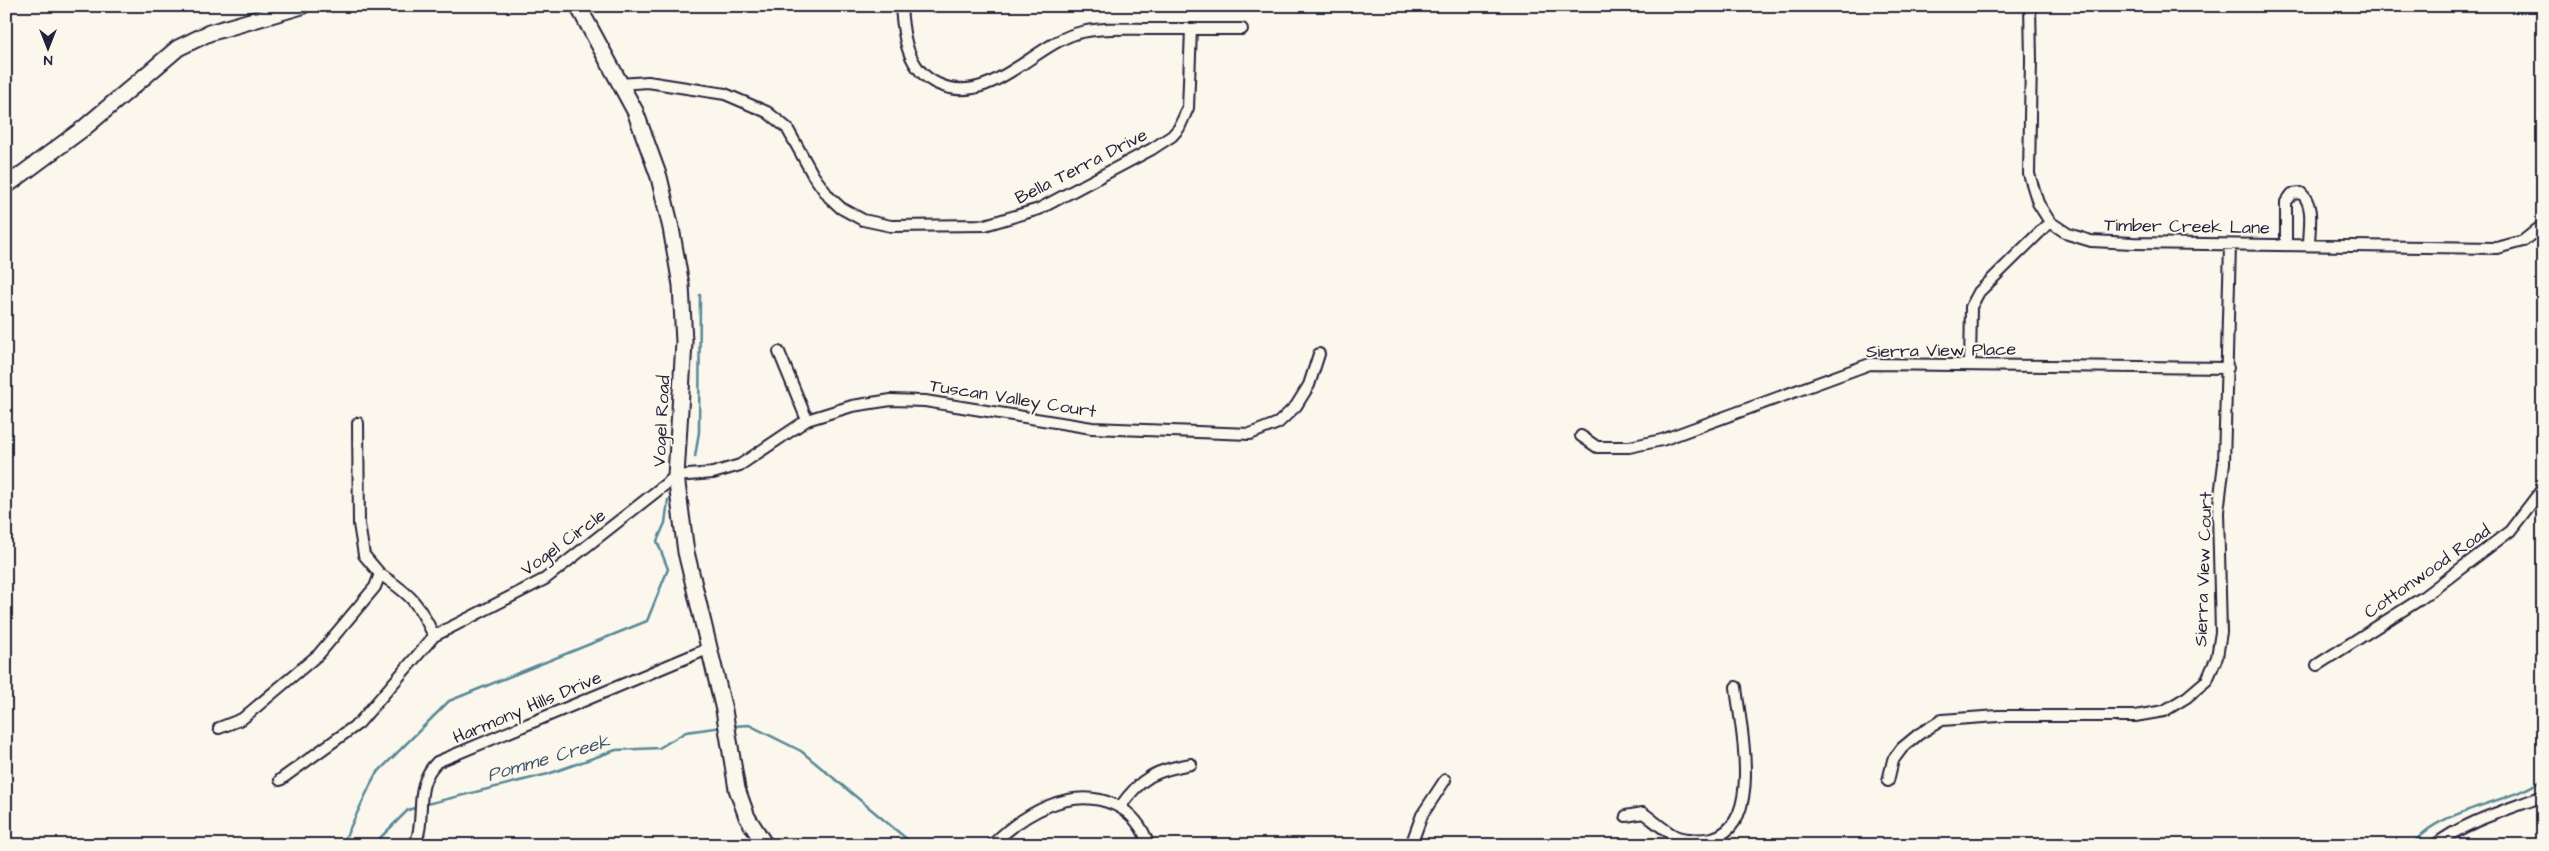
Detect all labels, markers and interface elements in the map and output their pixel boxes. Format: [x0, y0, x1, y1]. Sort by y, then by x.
north arrow [22, 22, 72, 72]
text: N [43, 50, 52, 70]
street label: Bella Terra Drive [1011, 122, 1152, 211]
street label: Timber Creek Lane [2104, 213, 2270, 240]
street label: Sierra View Place [1866, 337, 2017, 364]
street label: Tuscan Valley Court [928, 373, 1099, 425]
street label: Vogel Road [647, 375, 677, 468]
street label: Sierra View Court [2188, 490, 2219, 647]
street label: Vogel Circle [516, 503, 612, 583]
street label: Cottonwood Road [2359, 518, 2496, 624]
street label: Harmony Hills Drive [449, 665, 606, 751]
water label: Pomme Creek [484, 728, 613, 789]

